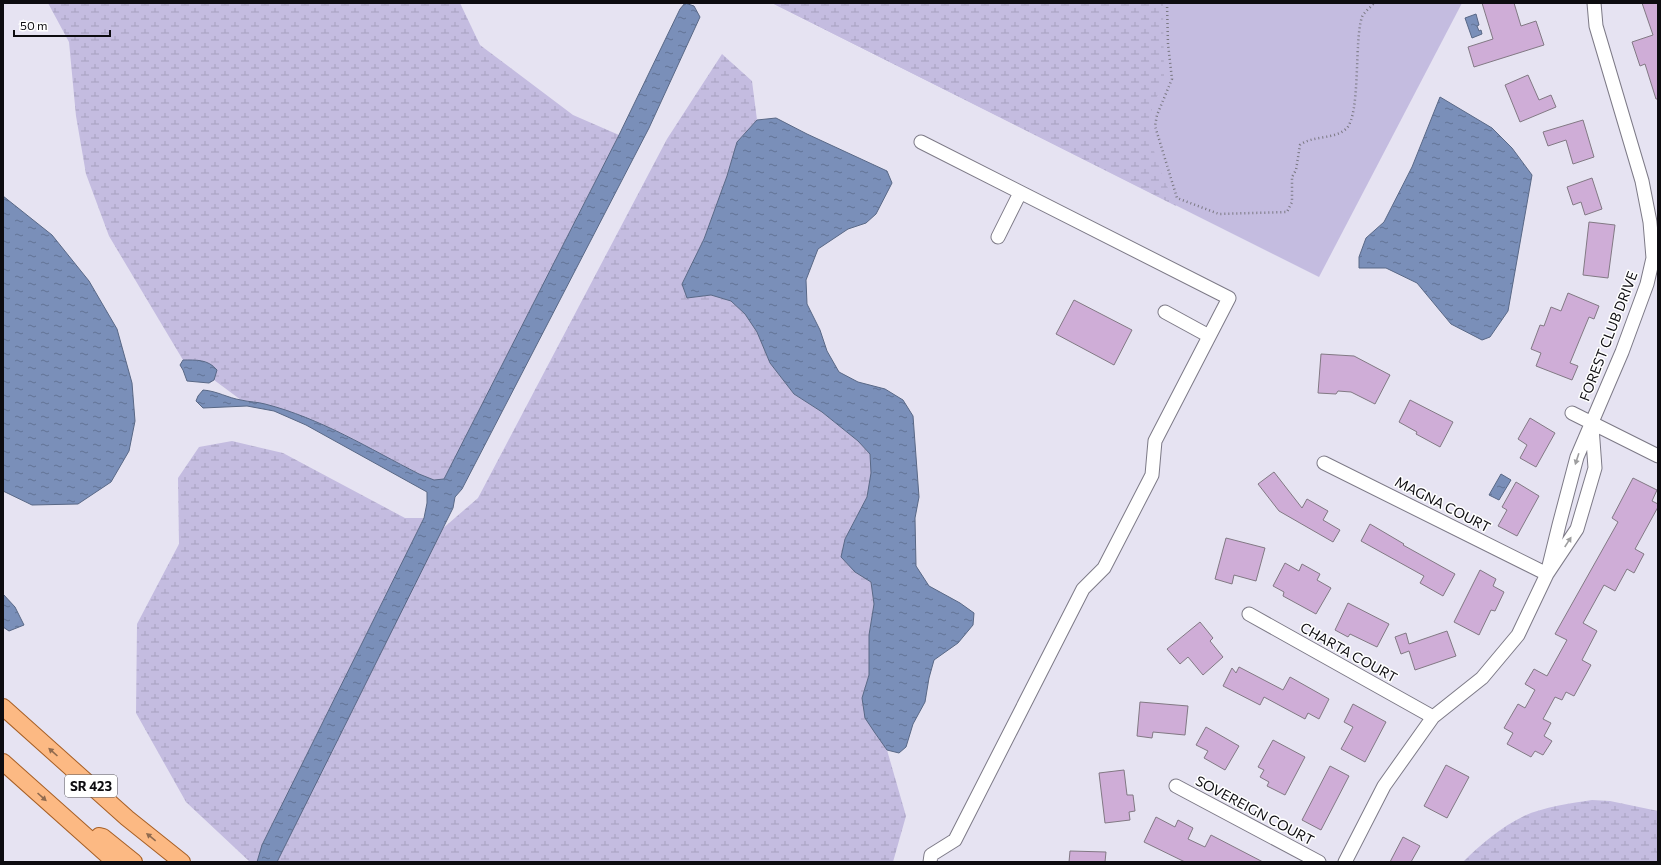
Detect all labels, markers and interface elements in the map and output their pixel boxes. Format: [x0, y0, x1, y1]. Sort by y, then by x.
scale bar [14, 12, 110, 38]
text: 50 m [20, 18, 48, 32]
street label: FOREST CLUB DRIVE [1575, 269, 1641, 403]
one-way arrow [1574, 454, 1580, 466]
street label: MAGNA COURT [1392, 473, 1494, 535]
one-way arrow [1565, 536, 1572, 548]
street label: CHARTA COURT [1298, 618, 1400, 686]
one-way arrow [48, 747, 58, 757]
street label: SOVEREIGN COURT [1193, 772, 1317, 848]
road number: SR 423 [65, 775, 117, 797]
one-way arrow [37, 793, 48, 802]
one-way arrow [146, 833, 157, 842]

